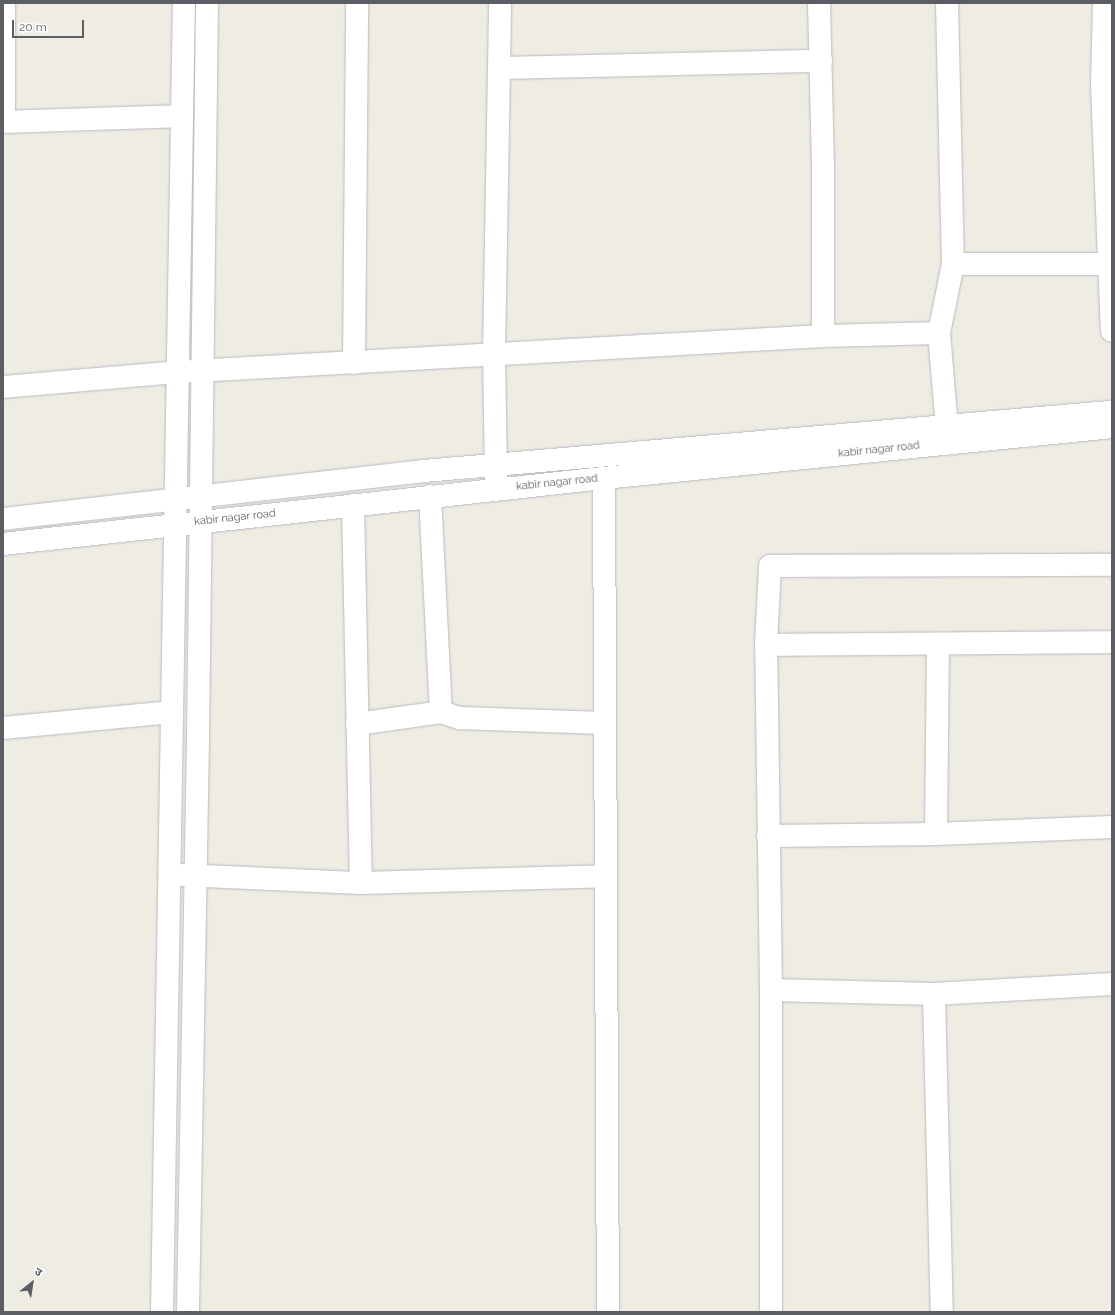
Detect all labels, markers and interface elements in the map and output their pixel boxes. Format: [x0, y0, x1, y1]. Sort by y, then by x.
scale bar [14, 12, 86, 38]
text: 20 m [19, 20, 47, 34]
street label: kabir nagar road [837, 439, 921, 461]
street label: kabir nagar road [515, 472, 599, 494]
street label: kabir nagar road [193, 507, 277, 529]
north arrow [12, 1263, 52, 1303]
text: उ [32, 1265, 44, 1279]

